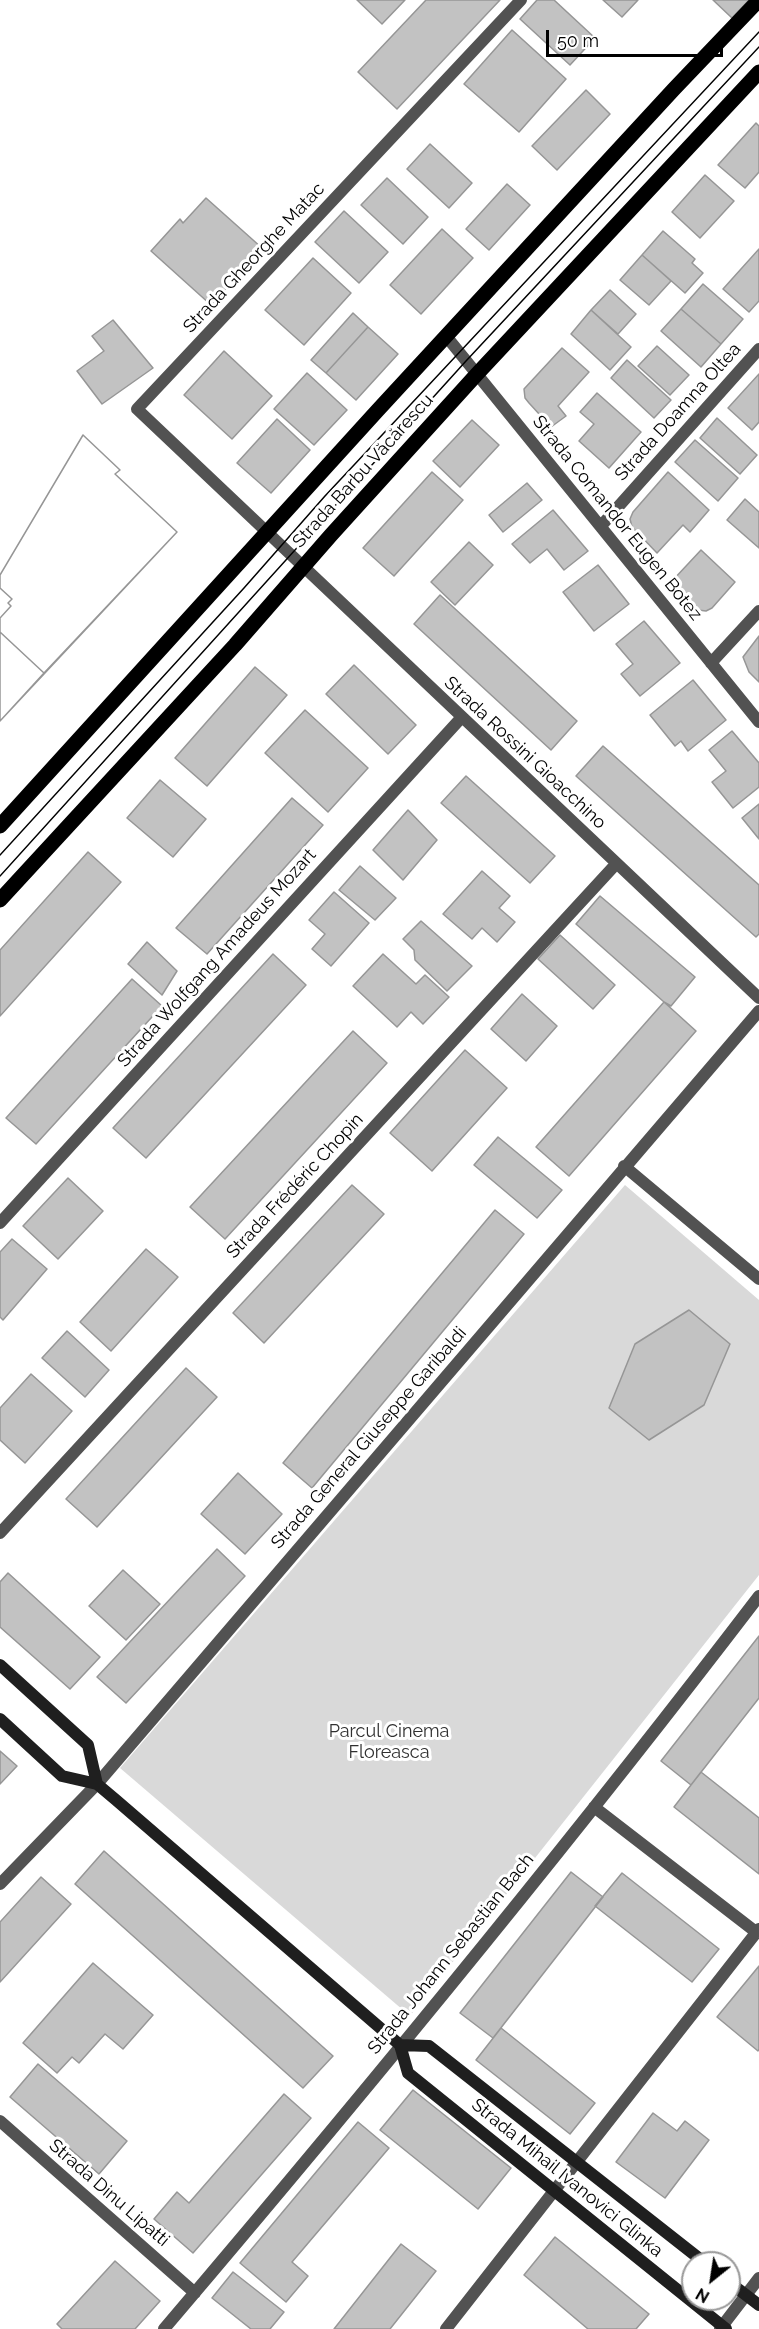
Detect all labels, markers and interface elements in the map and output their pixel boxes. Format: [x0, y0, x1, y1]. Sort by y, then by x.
scale bar [549, 18, 726, 56]
text: 50 m [557, 30, 599, 51]
street label: Strada Gheorghe Matac [179, 179, 329, 337]
street label: Strada Doamna Oltea [610, 339, 746, 485]
street label: Strada Barbu Văcărescu [288, 390, 438, 552]
street label: Strada Comandor Eugen Botez [528, 411, 706, 625]
street label: Strada Rossini Gioacchino [440, 672, 610, 834]
street label: Strada Wolfgang Amadeus Mozart [113, 845, 321, 1071]
street label: Strada Frédéric Chopin [222, 1109, 368, 1263]
street label: Strada General Giuseppe Garibaldi [267, 1323, 471, 1553]
park label: Parcul Cinema Floreasca [329, 1721, 449, 1764]
street label: Strada Johann Sebastian Bach [363, 1849, 539, 2059]
street label: Strada Mihail Ivanovici Glinka [467, 2094, 667, 2262]
street label: Strada Dinu Lipatti [44, 2135, 174, 2251]
north arrow [681, 2251, 741, 2311]
text: N [693, 2284, 713, 2307]

